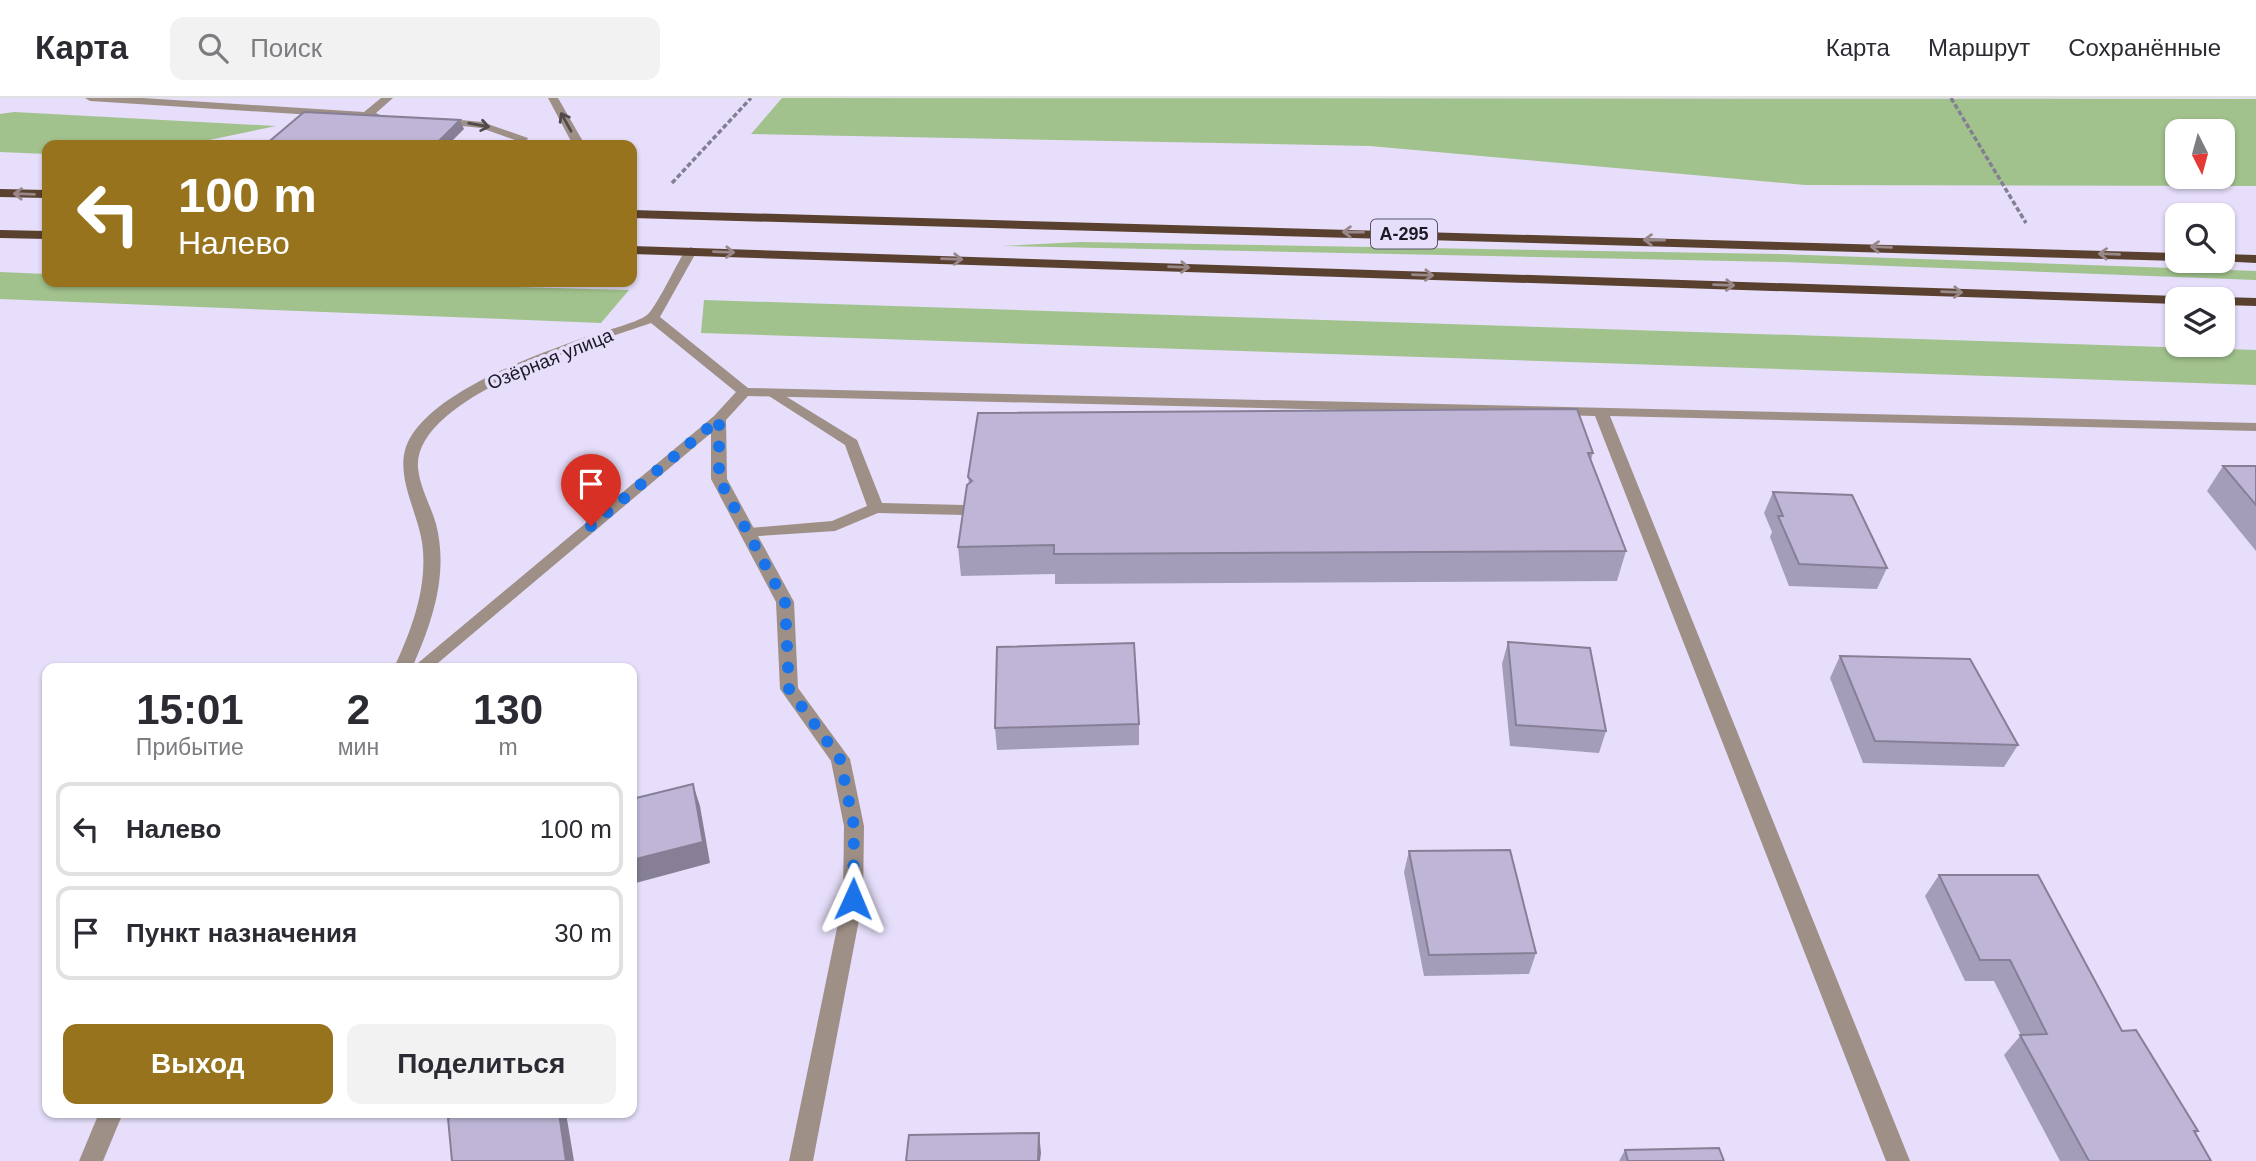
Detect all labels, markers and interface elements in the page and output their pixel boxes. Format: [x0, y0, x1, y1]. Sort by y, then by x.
search box [170, 17, 660, 80]
text: Карта [35, 29, 128, 66]
icon: search [194, 29, 232, 67]
text: Поиск [250, 33, 322, 63]
text: Карта [1826, 34, 1890, 61]
text: Маршрут [1928, 34, 2030, 61]
text: Сохранённые [2068, 34, 2221, 61]
one-way arrow [559, 112, 573, 132]
one-way arrow [467, 119, 490, 133]
north arrow [2165, 119, 2235, 189]
map controls [2165, 119, 2235, 357]
icon: left [63, 168, 154, 259]
text: 100 m [178, 168, 317, 222]
one-way arrow [12, 187, 35, 200]
button: search [2165, 203, 2235, 273]
road number: А-295 [1371, 219, 1437, 248]
text: Налево [178, 225, 290, 261]
one-way arrow [1342, 226, 1365, 239]
one-way arrow [1643, 233, 1666, 247]
one-way arrow [1870, 241, 1893, 254]
one-way arrow [713, 246, 736, 259]
one-way arrow [2098, 248, 2121, 261]
one-way arrow [940, 253, 963, 266]
one-way arrow [1167, 260, 1190, 273]
one-way arrow [1412, 268, 1435, 281]
one-way arrow [1712, 278, 1735, 291]
one-way arrow [1940, 286, 1963, 299]
button: layers [2165, 287, 2235, 357]
street label: Озёрная улица [484, 324, 616, 394]
pin [561, 454, 621, 526]
icon: arrive [572, 465, 610, 503]
text: 15:01 [136, 686, 244, 733]
text: 2 [347, 686, 370, 733]
text: 130 [473, 686, 543, 733]
text: Прибытие [136, 734, 244, 760]
text: мин [338, 734, 379, 760]
text: m [498, 734, 518, 760]
icon: left [67, 810, 105, 848]
text: Налево [126, 814, 221, 844]
text: 100 m [540, 814, 612, 844]
position arrow [816, 862, 890, 936]
icon: arrive [67, 914, 105, 952]
text: Пункт назначения [126, 918, 357, 948]
text: 30 m [554, 918, 612, 948]
button: Выход [63, 1024, 333, 1104]
button: Поделиться [347, 1024, 616, 1104]

